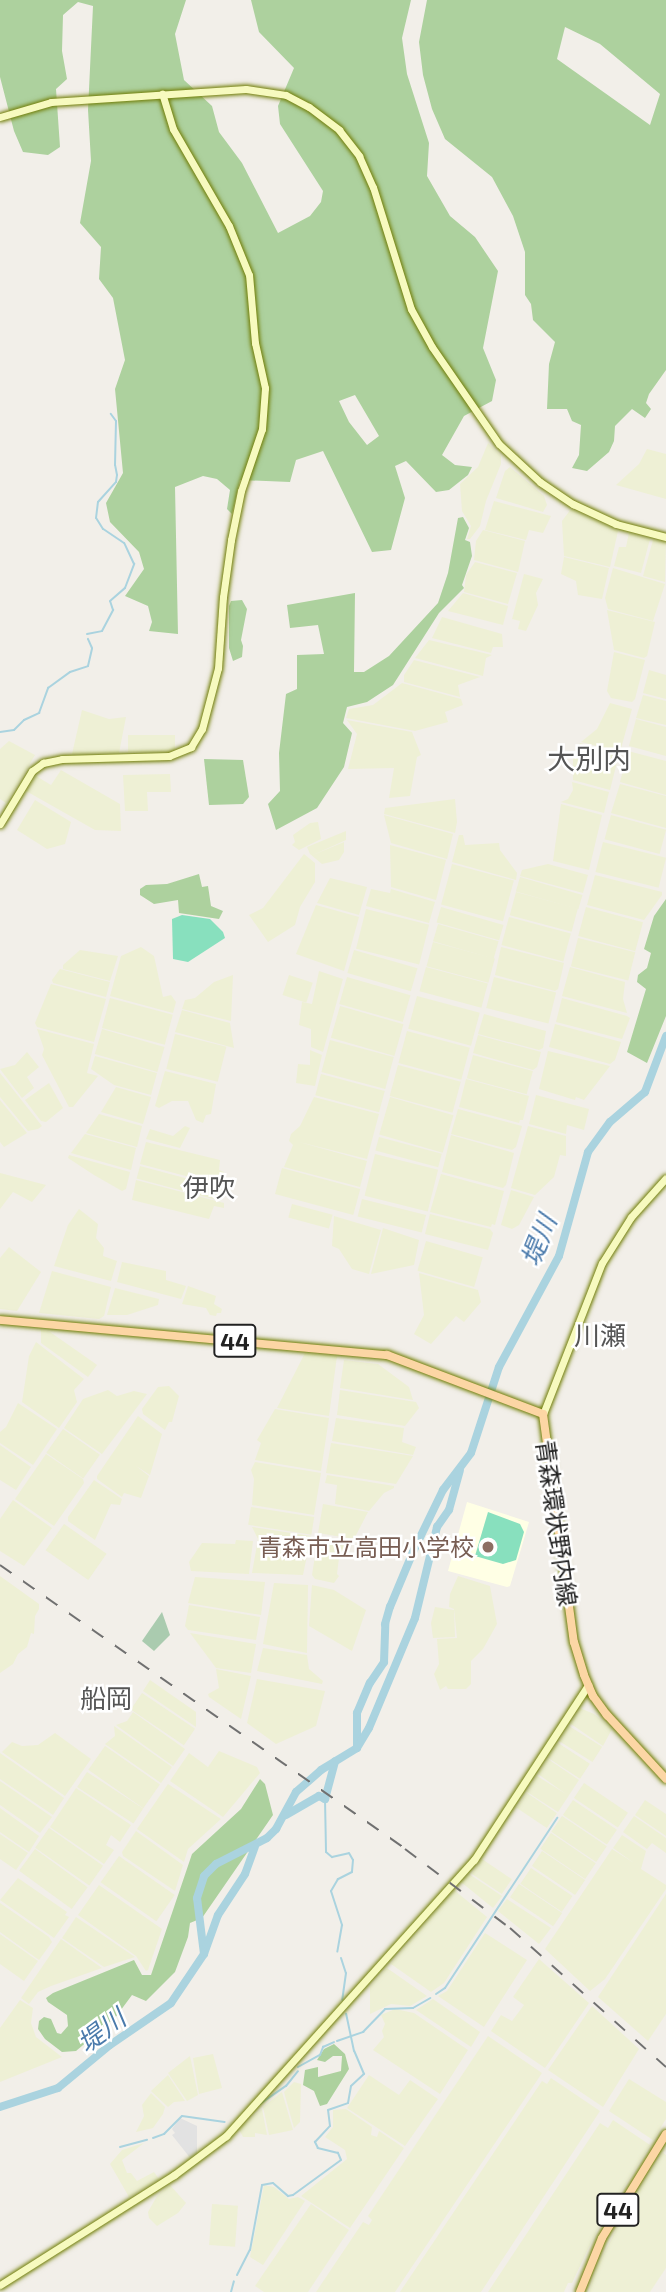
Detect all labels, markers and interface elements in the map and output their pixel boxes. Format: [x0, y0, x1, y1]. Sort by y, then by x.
district label: 大別内 [547, 741, 631, 775]
district label: 伊吹 [183, 1171, 235, 1203]
water label: 堤川 [514, 1210, 562, 1270]
district label: 川瀬 [574, 1319, 626, 1351]
road number: 44 [212, 1322, 258, 1360]
street label: 青森環状野内線 [531, 1438, 583, 1608]
place label: 青森市立高田小学校 [258, 1533, 474, 1561]
marker: 青森市立高田小学校 [480, 1539, 496, 1555]
district label: 船岡 [80, 1682, 132, 1714]
water label: 堤川 [71, 2002, 131, 2058]
road number: 44 [595, 2190, 641, 2230]

